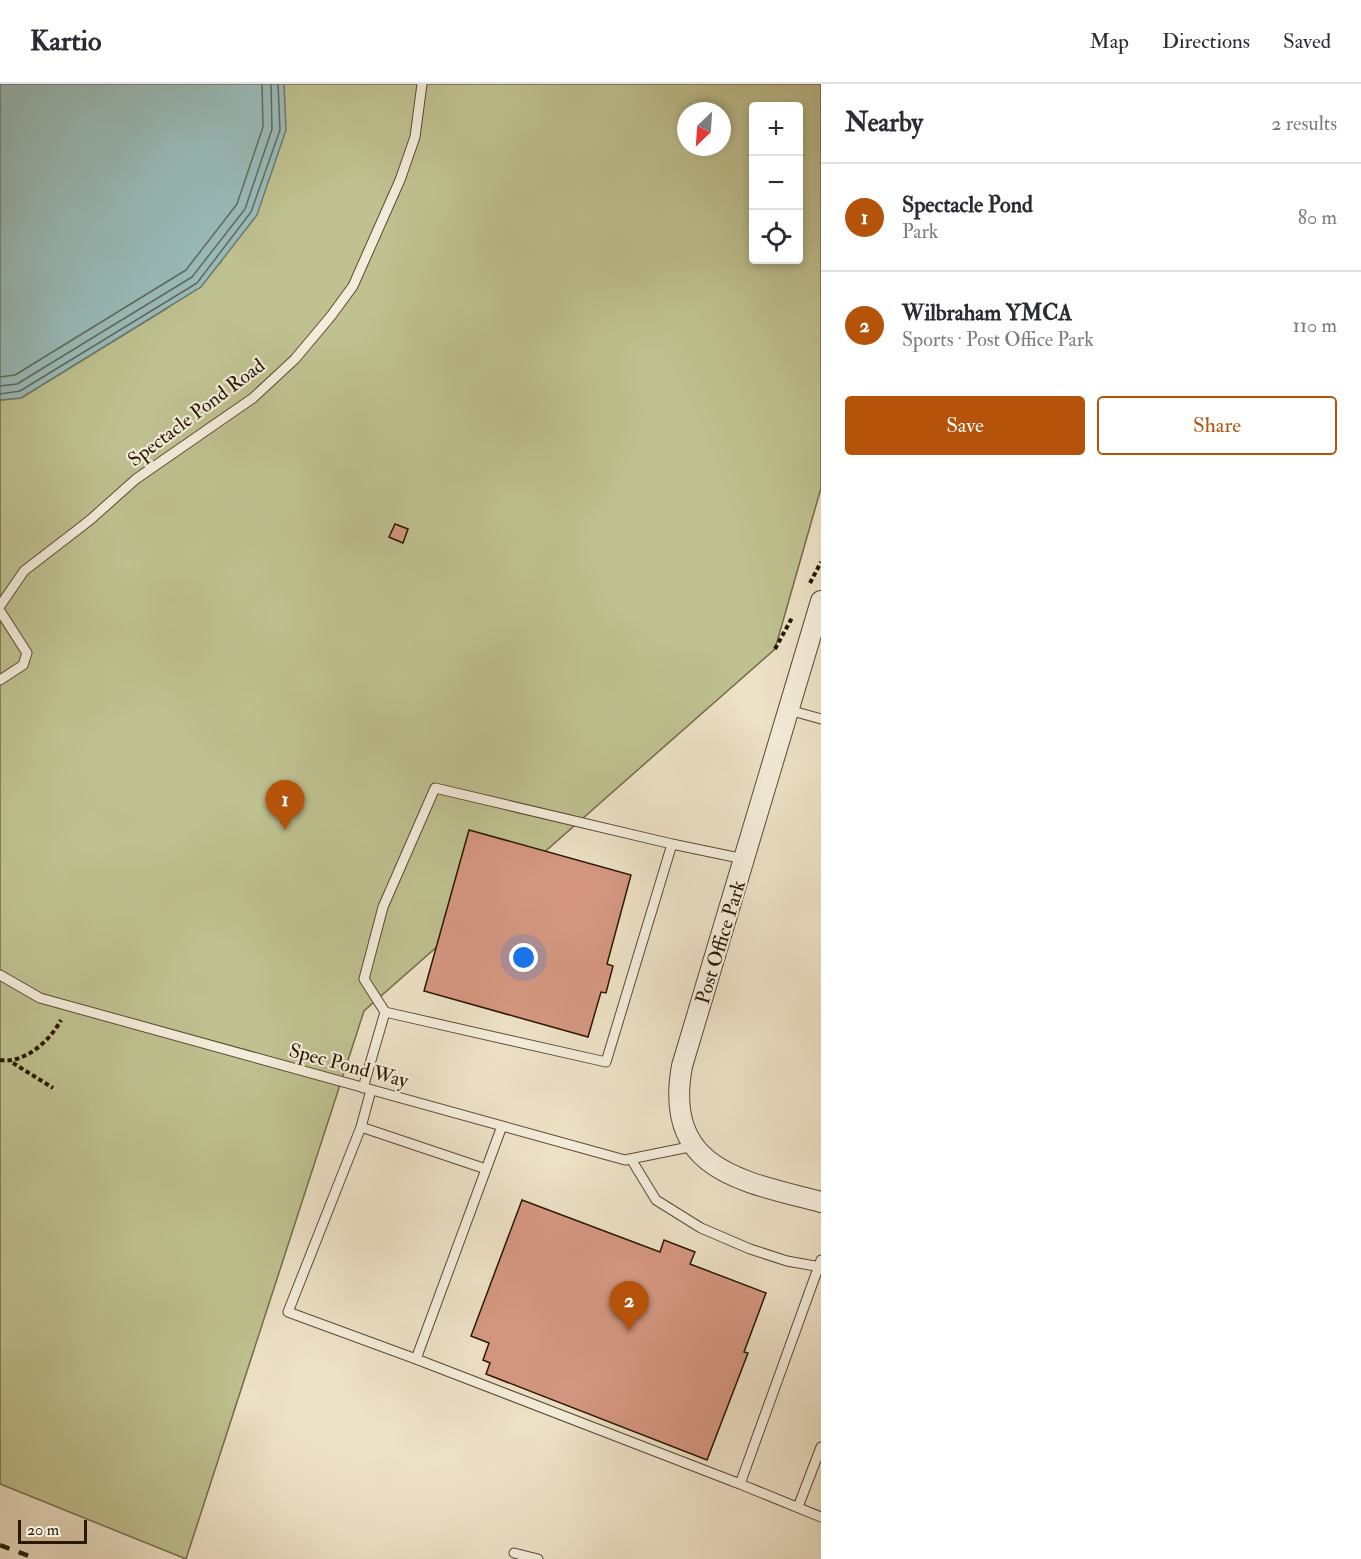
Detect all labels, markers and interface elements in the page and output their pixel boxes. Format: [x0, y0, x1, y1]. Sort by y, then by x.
text: Kartio [30, 24, 101, 59]
text: Map [1089, 28, 1129, 55]
text: Directions [1162, 28, 1250, 55]
text: Saved [1283, 28, 1331, 55]
north arrow [677, 102, 731, 156]
map controls [749, 102, 803, 264]
button: + [749, 102, 803, 156]
text: Nearby [845, 107, 923, 139]
text: 2 results [1271, 111, 1337, 136]
button: − [749, 156, 803, 210]
text: Spectacle Pond [902, 191, 1033, 219]
text: 1 [861, 205, 868, 230]
text: 80 m [1298, 205, 1337, 230]
button: locate [749, 210, 803, 264]
text: Park [902, 219, 938, 244]
text: Wilbraham YMCA [902, 299, 1072, 327]
text: 2 [859, 313, 870, 338]
text: 110 m [1293, 313, 1337, 338]
text: Sports · Post Office Park [902, 327, 1094, 352]
street label: Spectacle Pond Road [123, 353, 270, 473]
button: Save [845, 396, 1085, 455]
button: Share [1097, 396, 1337, 455]
pin: 1 [266, 780, 304, 830]
street label: Post Office Park [690, 877, 751, 1007]
your location [509, 943, 538, 972]
street label: Spec Pond Way [286, 1038, 412, 1095]
pin: 2 [610, 1282, 648, 1331]
scale bar [18, 1517, 87, 1544]
text: 20 m [27, 1520, 59, 1540]

